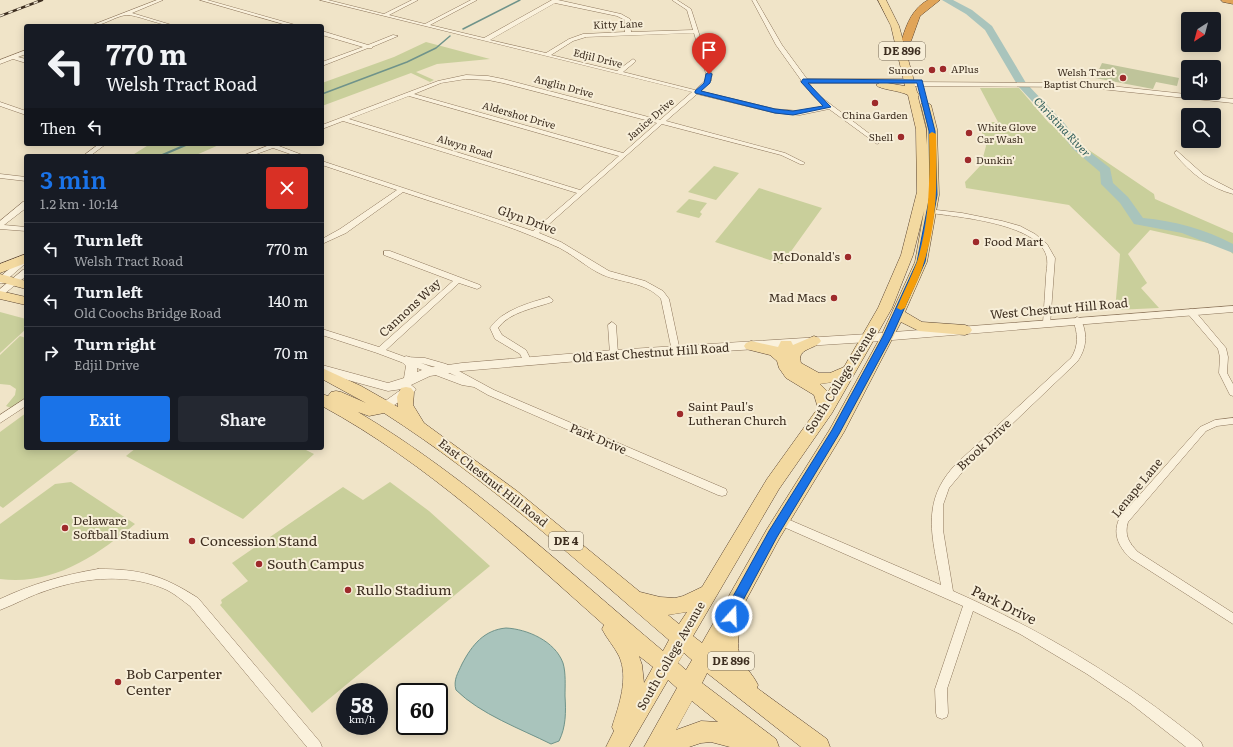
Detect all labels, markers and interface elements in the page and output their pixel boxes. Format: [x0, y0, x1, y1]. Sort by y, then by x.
north arrow [1181, 12, 1221, 52]
map controls [1181, 12, 1221, 148]
street label: Kitty Lane [593, 15, 643, 32]
text: 770 m [106, 32, 187, 74]
pin [692, 33, 726, 74]
icon: arrive [698, 39, 720, 61]
icon: left [40, 40, 92, 92]
road number: DE 896 [879, 42, 925, 60]
street label: Edjil Drive [572, 44, 624, 71]
button: sound [1181, 60, 1221, 100]
place label: APlus [951, 61, 979, 76]
place label: Sunoco [889, 62, 924, 77]
marker: APlus [938, 64, 948, 74]
place label: Welsh Tract Baptist Church [1043, 64, 1115, 91]
marker: Sunoco [927, 65, 937, 75]
text: Welsh Tract Road [106, 70, 257, 97]
street label: Anglin Drive [533, 70, 595, 101]
marker: Welsh Tract Baptist Church [1118, 73, 1128, 83]
water label: Christina River [1031, 93, 1095, 160]
street label: Janice Drive [623, 94, 677, 144]
street label: Aldershot Drive [481, 97, 558, 132]
marker: China Garden [870, 98, 880, 108]
place label: China Garden [842, 107, 908, 122]
button: search [1181, 108, 1221, 148]
text: Then [40, 116, 76, 139]
icon: left [84, 116, 106, 138]
place label: White Glove Car Wash [977, 119, 1036, 146]
marker: White Glove Car Wash [964, 128, 974, 138]
place label: Shell [869, 129, 894, 144]
street label: Alwyn Road [435, 130, 495, 161]
marker: Shell [896, 132, 906, 142]
place label: Dunkin' [976, 152, 1015, 167]
marker: Dunkin' [963, 155, 973, 165]
text: 3 min [40, 161, 106, 196]
button: close [266, 167, 308, 209]
text: 1.2 km · 10:14 [40, 194, 118, 213]
street label: Glyn Drive [495, 200, 559, 238]
text: Turn left [74, 228, 143, 251]
place label: Food Mart [984, 232, 1044, 250]
text: 770 m [267, 237, 308, 260]
marker: Food Mart [971, 237, 981, 247]
icon: left [40, 238, 62, 260]
place label: McDonald's [773, 247, 841, 265]
text: Welsh Tract Road [74, 251, 183, 270]
marker: McDonald's [843, 252, 853, 262]
street label: Cannons Way [374, 274, 444, 341]
text: Turn left [74, 280, 143, 303]
place label: Mad Macs [768, 288, 827, 306]
text: 140 m [268, 289, 308, 312]
icon: left [40, 290, 62, 312]
marker: Mad Macs [829, 293, 839, 303]
street label: West Chestnut Hill Road [989, 293, 1129, 323]
text: Old Coochs Bridge Road [74, 303, 221, 322]
street label: South College Avenue [800, 322, 880, 436]
text: Turn right [74, 332, 156, 355]
street label: Old East Chestnut Hill Road [572, 338, 731, 366]
text: 70 m [274, 341, 308, 364]
icon: right [40, 342, 62, 364]
text: Edjil Drive [74, 355, 139, 374]
button: Exit [40, 396, 170, 442]
button: Share [178, 396, 308, 442]
place label: Saint Paul's Lutheran Church [688, 397, 787, 429]
marker: Saint Paul's Lutheran Church [675, 409, 685, 419]
street label: Brook Drive [952, 414, 1015, 474]
street label: Park Drive [567, 418, 630, 458]
street label: East Chestnut Hill Road [435, 434, 553, 531]
street label: Lenape Lane [1107, 454, 1166, 521]
place label: Delaware Softball Stadium [73, 511, 169, 543]
marker: Delaware Softball Stadium [60, 523, 70, 533]
place label: Concession Stand [200, 530, 318, 550]
road number: DE 4 [549, 532, 583, 550]
marker: Concession Stand [187, 536, 197, 546]
place label: South Campus [267, 553, 364, 573]
marker: South Campus [254, 559, 264, 569]
place label: Rullo Stadium [356, 579, 452, 599]
street label: Park Drive [968, 580, 1040, 628]
marker: Rullo Stadium [343, 585, 353, 595]
position arrow [711, 595, 753, 637]
street label: South College Avenue [632, 598, 709, 713]
road number: DE 896 [708, 652, 754, 670]
place label: Bob Carpenter Center [126, 663, 222, 699]
marker: Bob Carpenter Center [113, 677, 123, 687]
speed limit sign: 60 [396, 683, 448, 735]
text: 58 [351, 689, 373, 719]
text: km/h [349, 711, 375, 726]

